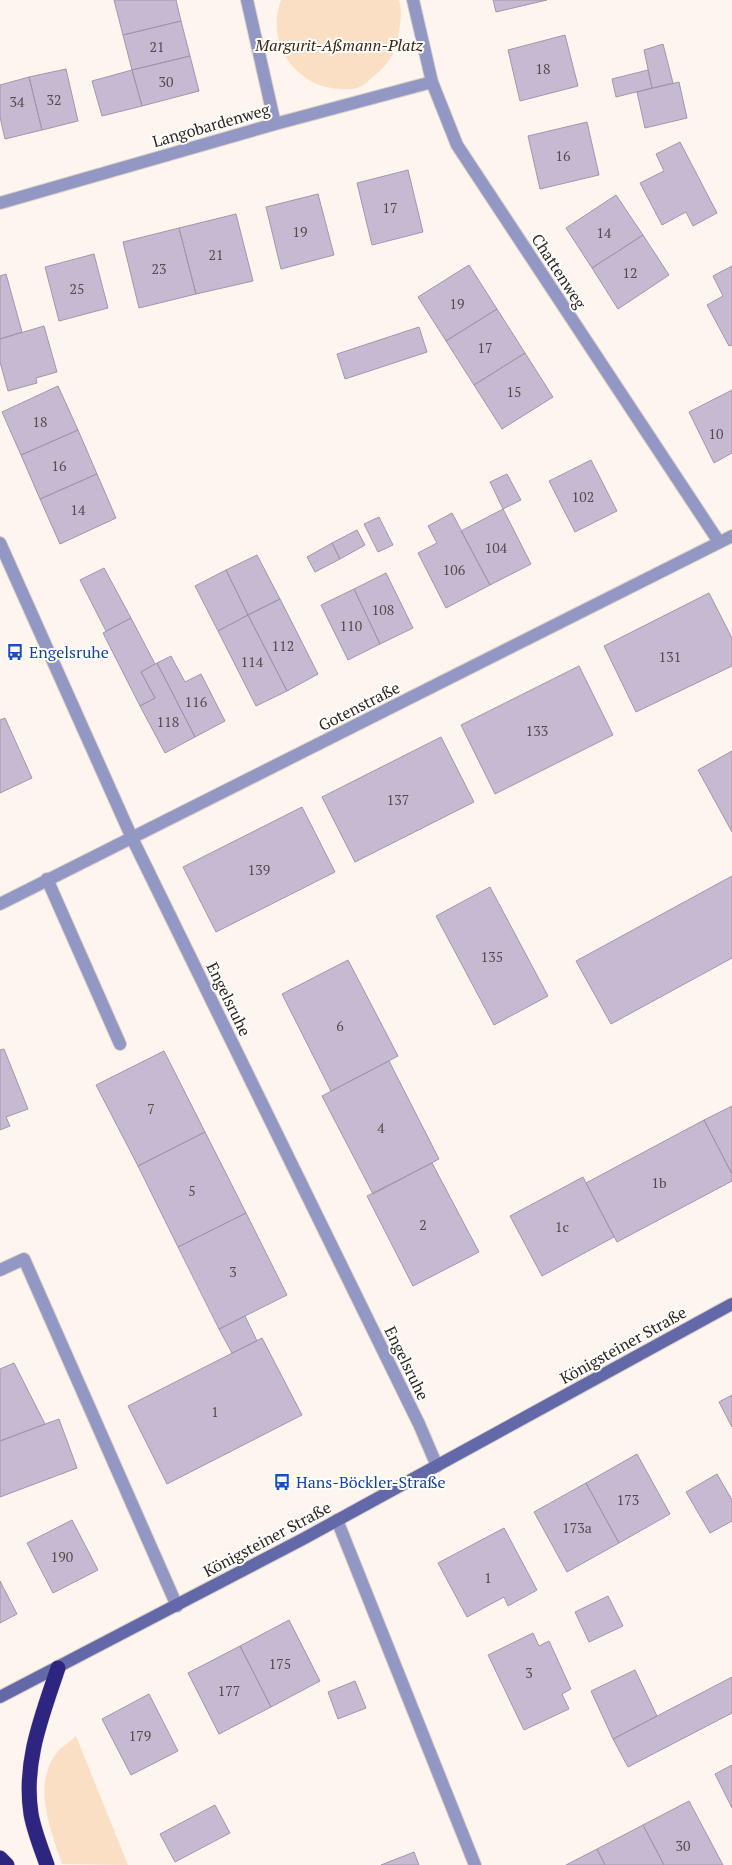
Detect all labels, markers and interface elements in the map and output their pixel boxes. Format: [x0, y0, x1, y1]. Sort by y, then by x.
park label: Margurit-Aßmann-Platz [254, 34, 424, 56]
house number: 21 [150, 37, 164, 56]
house number: 18 [536, 59, 550, 78]
house number: 30 [159, 72, 173, 91]
house number: 32 [47, 90, 61, 109]
house number: 34 [10, 92, 25, 111]
street label: Langobardenweg [150, 98, 273, 152]
house number: 16 [556, 146, 571, 165]
house number: 17 [383, 198, 397, 217]
house number: 19 [293, 222, 307, 241]
house number: 14 [597, 223, 612, 242]
street label: Chattenweg [527, 229, 592, 313]
house number: 21 [209, 245, 223, 264]
house number: 23 [152, 259, 166, 278]
house number: 12 [623, 263, 637, 282]
house number: 25 [70, 279, 84, 298]
house number: 19 [450, 294, 464, 313]
house number: 17 [478, 338, 492, 357]
house number: 15 [507, 382, 521, 401]
house number: 18 [33, 412, 47, 431]
house number: 10 [709, 424, 723, 443]
house number: 16 [52, 456, 67, 475]
house number: 102 [572, 487, 594, 506]
house number: 14 [71, 500, 86, 519]
house number: 104 [485, 538, 508, 557]
house number: 106 [443, 560, 466, 579]
house number: 108 [372, 600, 394, 619]
house number: 110 [340, 616, 362, 635]
house number: 112 [272, 636, 294, 655]
place label: Engelsruhe [29, 641, 109, 663]
bus stop icon: Engelsruhe [5, 642, 25, 662]
house number: 131 [659, 647, 681, 666]
house number: 114 [241, 652, 264, 671]
street label: Gotenstraße [315, 676, 403, 736]
house number: 116 [185, 692, 208, 711]
house number: 118 [157, 712, 179, 731]
house number: 133 [526, 721, 548, 740]
house number: 137 [387, 790, 409, 809]
house number: 139 [248, 860, 270, 879]
house number: 135 [481, 947, 503, 966]
street label: Engelsruhe [202, 958, 256, 1040]
house number: 6 [336, 1016, 344, 1035]
house number: 7 [147, 1099, 155, 1118]
house number: 4 [377, 1118, 385, 1137]
house number: 1b [651, 1173, 667, 1192]
house number: 5 [188, 1181, 196, 1200]
house number: 2 [419, 1215, 427, 1234]
house number: 1c [555, 1217, 569, 1236]
house number: 3 [229, 1262, 237, 1281]
street label: Königsteiner Straße [556, 1301, 690, 1389]
street label: Engelsruhe [380, 1322, 434, 1404]
house number: 1 [211, 1402, 219, 1421]
place label: Hans-Böckler-Straße [296, 1471, 446, 1493]
bus stop icon: Hans-Böckler-Straße [272, 1472, 292, 1492]
house number: 173 [617, 1490, 639, 1509]
street label: Königsteiner Straße [199, 1496, 335, 1582]
house number: 173a [562, 1518, 592, 1537]
house number: 190 [51, 1547, 73, 1566]
house number: 1 [484, 1568, 492, 1587]
house number: 175 [269, 1654, 291, 1673]
house number: 3 [525, 1663, 533, 1682]
house number: 177 [218, 1681, 240, 1700]
house number: 179 [129, 1726, 151, 1745]
house number: 30 [676, 1836, 690, 1855]

